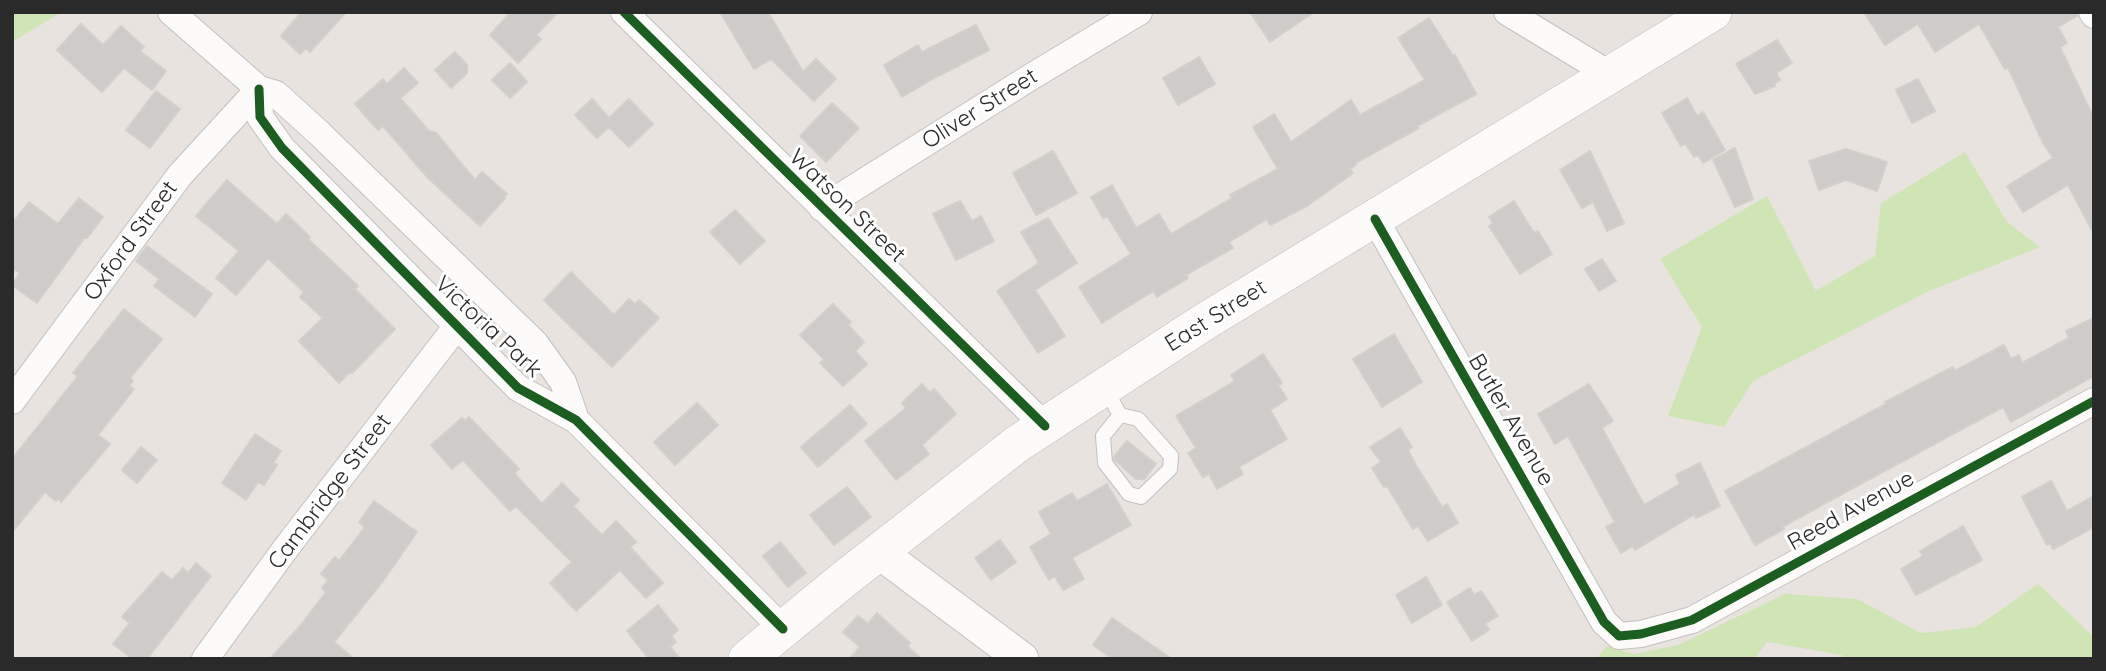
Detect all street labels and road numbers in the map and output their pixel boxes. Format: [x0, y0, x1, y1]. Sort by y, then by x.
street label: Oliver Street [917, 63, 1043, 155]
street label: Watson Street [783, 144, 911, 268]
street label: Oxford Street [78, 176, 184, 306]
street label: Victoria Park [429, 270, 547, 384]
street label: East Street [1160, 274, 1272, 358]
street label: Butler Avenue [1462, 349, 1560, 491]
street label: Cambridge Street [263, 409, 397, 575]
street label: Reed Avenue [1783, 465, 1919, 557]

